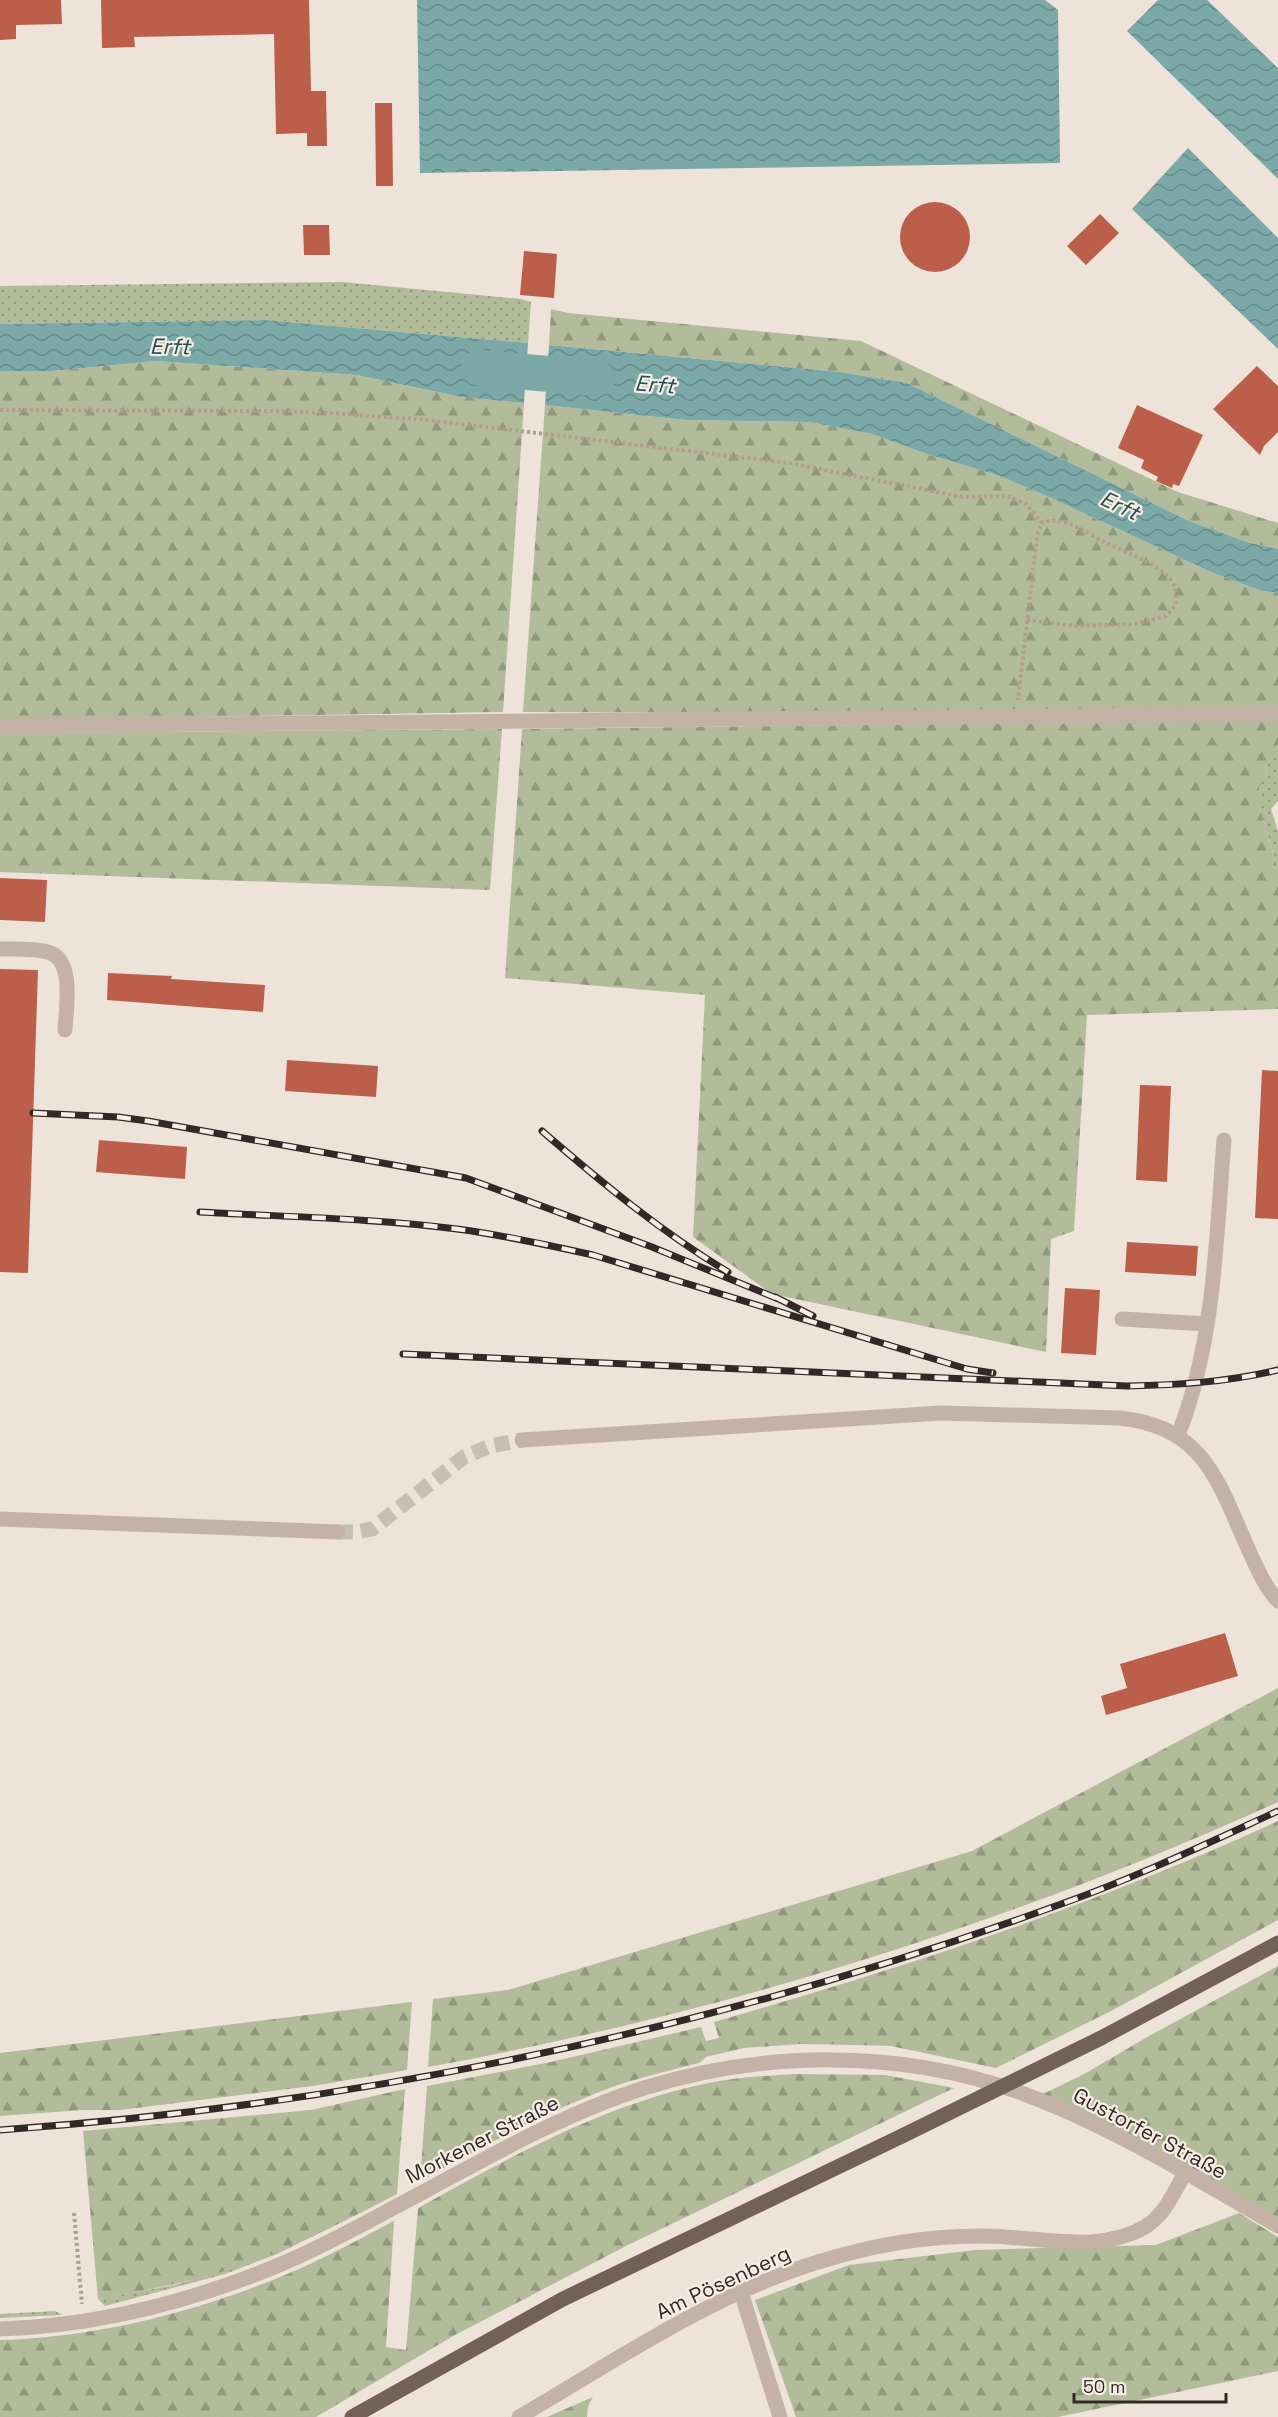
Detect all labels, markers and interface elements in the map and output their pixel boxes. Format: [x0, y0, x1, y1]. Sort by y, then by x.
water label: Erft [150, 332, 192, 360]
water label: Erft [634, 368, 678, 400]
water label: Erft [1096, 484, 1146, 527]
street label: Gustorfer Straße [1069, 2081, 1231, 2185]
street label: Morkener Straße [401, 2089, 563, 2189]
street label: Am Pösenberg [651, 2239, 795, 2325]
scale bar [1074, 2366, 1226, 2404]
text: 50 m [1083, 2375, 1125, 2398]

